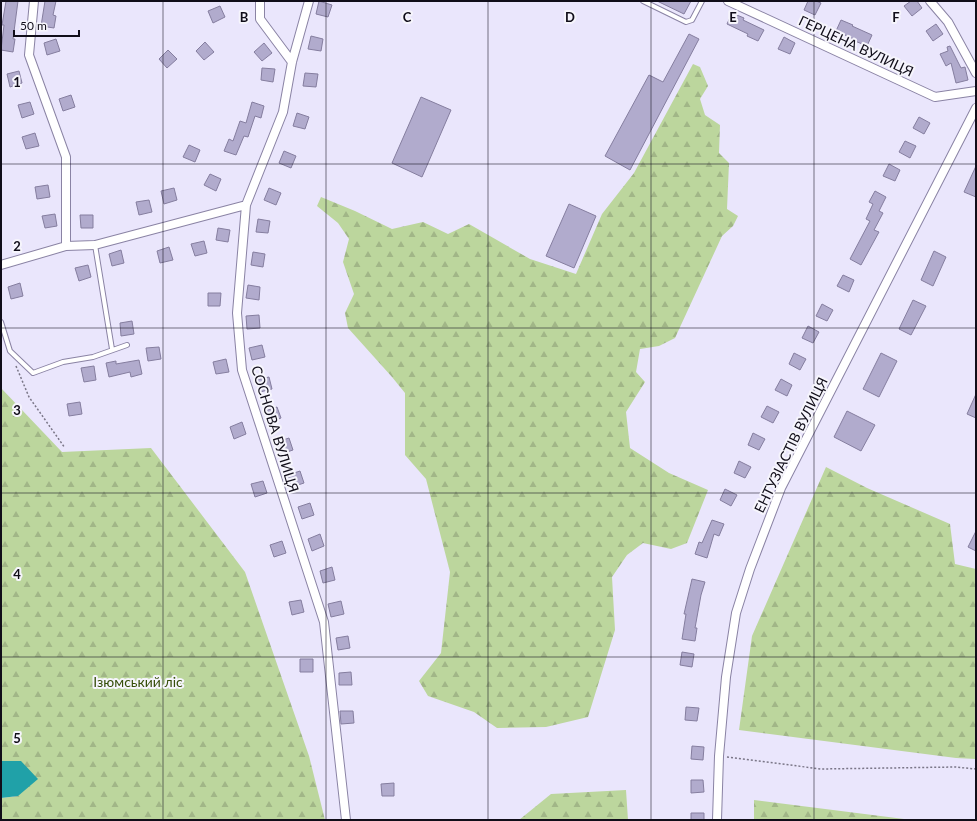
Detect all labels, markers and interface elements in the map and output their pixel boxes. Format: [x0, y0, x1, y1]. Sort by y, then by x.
text: B [240, 9, 249, 25]
text: C [403, 9, 412, 25]
text: D [565, 9, 575, 25]
text: E [729, 9, 737, 25]
text: F [892, 9, 900, 25]
scale bar [14, 12, 79, 38]
street label: ГЕРЦЕНА ВУЛИЦЯ [796, 12, 916, 80]
text: 50 m [20, 18, 47, 33]
text: 1 [13, 74, 21, 90]
text: 2 [13, 238, 21, 254]
street label: СОСНОВА ВУЛИЦЯ [248, 364, 303, 494]
street label: ЕНТУЗІАСТІВ ВУЛИЦЯ [750, 374, 831, 515]
text: 3 [13, 402, 21, 418]
text: 4 [13, 566, 21, 582]
park label: Ізюмський ліс [93, 673, 183, 690]
text: 5 [13, 730, 21, 746]

